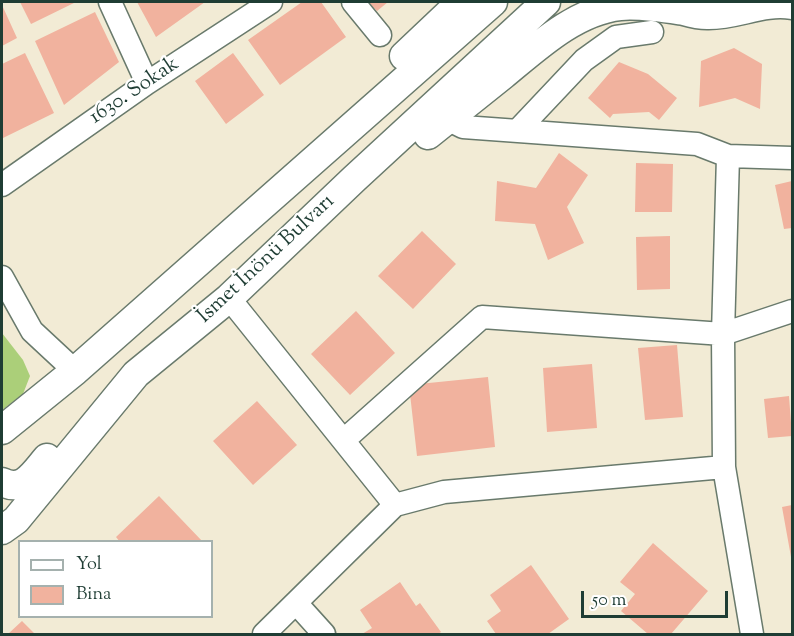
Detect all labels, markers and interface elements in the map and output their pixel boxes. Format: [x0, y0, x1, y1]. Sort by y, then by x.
street label: 1630. Sokak [85, 53, 185, 131]
street label: İsmet İnönü Bulvarı [193, 190, 341, 330]
legend [18, 540, 213, 618]
text: Yol [76, 552, 102, 578]
scale bar [584, 579, 731, 617]
text: Bina [76, 582, 111, 608]
text: 50 m [592, 588, 626, 614]

